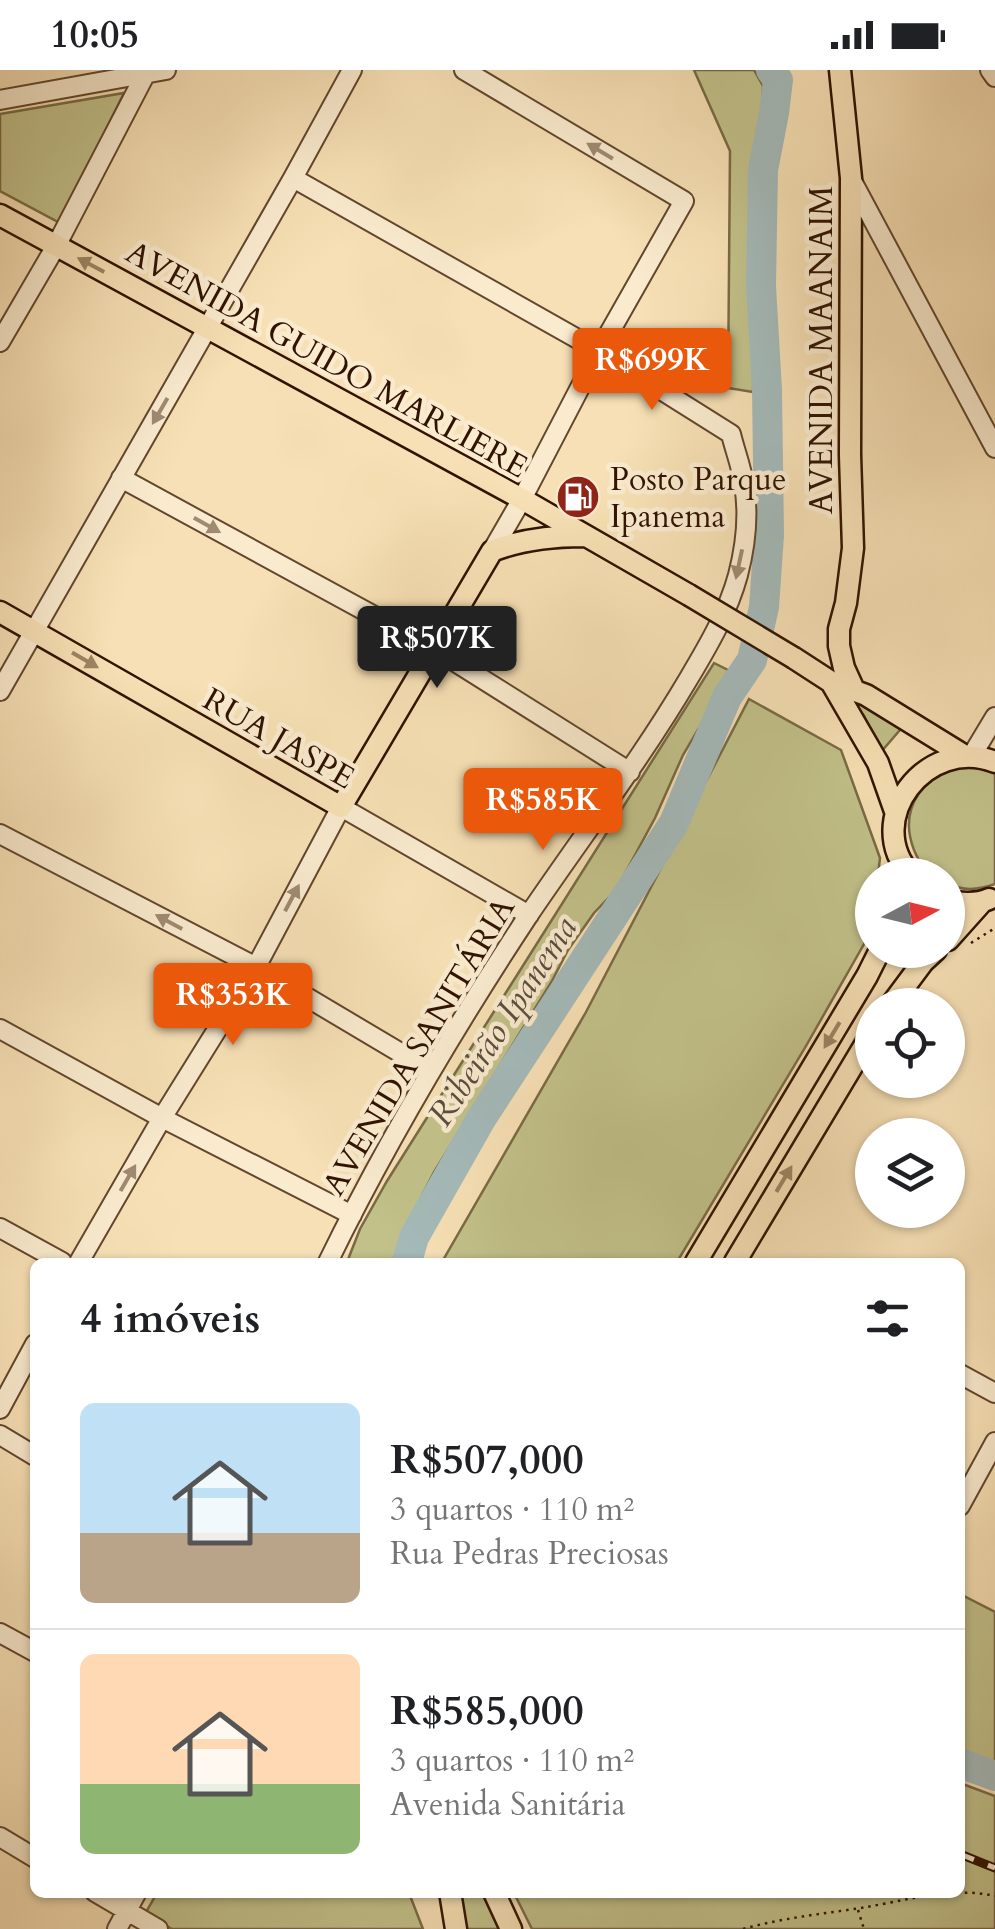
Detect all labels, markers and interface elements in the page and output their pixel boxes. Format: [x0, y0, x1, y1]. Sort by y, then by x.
text: 10:05 [50, 9, 139, 61]
one-way arrow [586, 143, 614, 160]
street label: AVENIDA MAANAIM [800, 186, 844, 514]
street label: AVENIDA GUIDO MARLIERE [118, 231, 535, 489]
one-way arrow [76, 256, 105, 273]
pin: R$699K [571, 328, 733, 413]
text: R$699K [594, 338, 710, 382]
one-way arrow [151, 397, 169, 425]
place label: Posto Parque Ipanema [610, 458, 787, 539]
fuel station icon: Posto Parque Ipanema [555, 474, 601, 520]
one-way arrow [193, 515, 221, 533]
one-way arrow [731, 549, 747, 580]
pin: R$507K [356, 606, 518, 691]
text: R$507K [379, 616, 495, 660]
one-way arrow [71, 651, 99, 669]
street label: RUA JASPE [195, 678, 362, 800]
pin: R$585K [462, 768, 624, 853]
text: R$585K [485, 778, 601, 822]
north arrow [855, 858, 965, 968]
map controls [855, 858, 965, 1228]
one-way arrow [284, 883, 301, 912]
street label: AVENIDA SANITÁRIA [312, 889, 526, 1204]
water label: Ribeirão Ipanema [417, 907, 589, 1136]
one-way arrow [155, 914, 184, 931]
pin: R$353K [152, 963, 314, 1048]
text: R$353K [175, 973, 291, 1017]
button: locate [855, 988, 965, 1098]
one-way arrow [824, 1021, 841, 1049]
button: layers [855, 1118, 965, 1228]
one-way arrow [118, 1164, 136, 1192]
one-way arrow [775, 1165, 792, 1193]
text: 4 imóveis [80, 1290, 260, 1347]
icon: filters [860, 1291, 915, 1346]
text: R$507,000 [390, 1431, 584, 1488]
icon: home [160, 1443, 280, 1563]
text: 3 quartos · 110 m² [390, 1488, 634, 1532]
text: Rua Pedras Preciosas [390, 1532, 669, 1576]
text: R$585,000 [390, 1682, 584, 1739]
icon: home [160, 1694, 280, 1814]
text: 3 quartos · 110 m² [390, 1739, 634, 1783]
text: Avenida Sanitária [390, 1783, 626, 1827]

